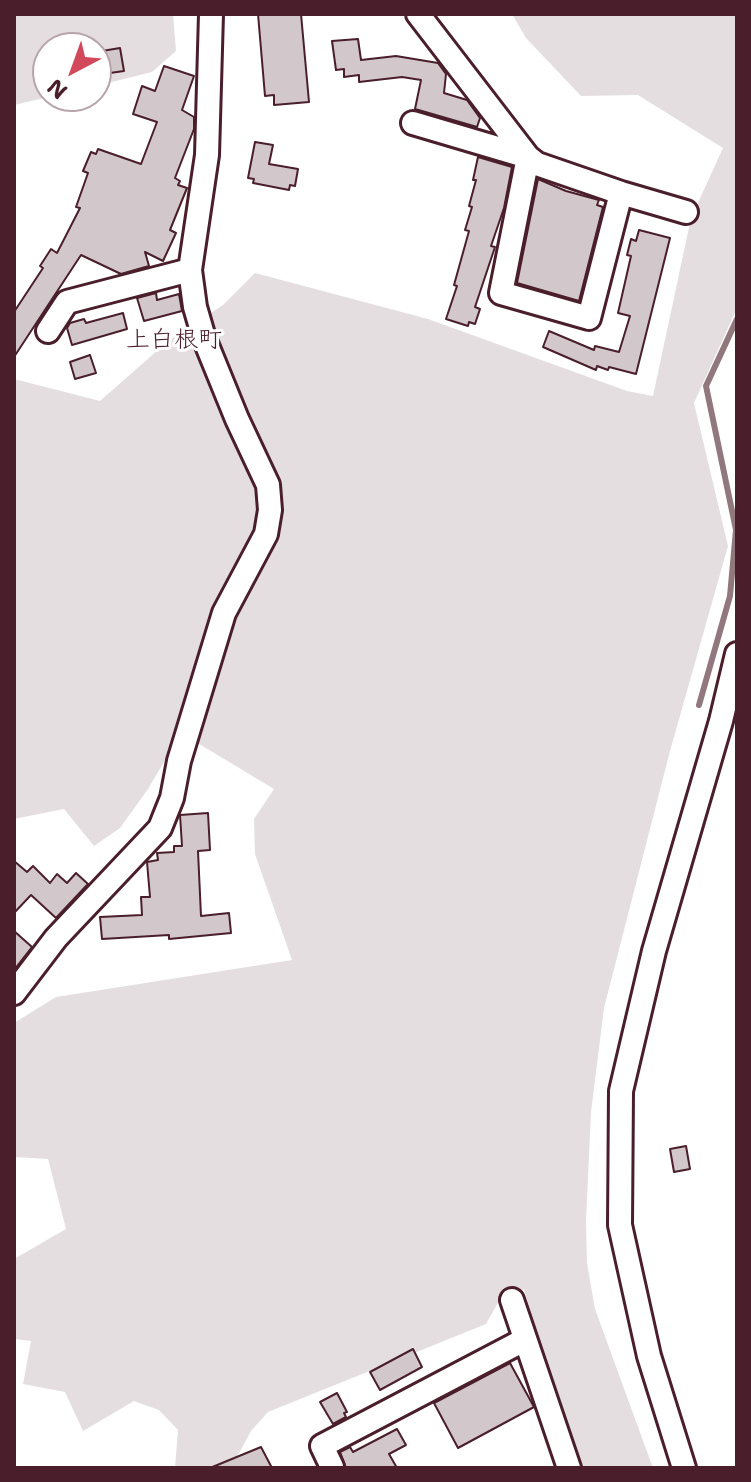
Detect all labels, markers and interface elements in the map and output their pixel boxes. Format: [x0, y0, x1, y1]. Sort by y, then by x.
north arrow [32, 32, 112, 112]
text: N [41, 72, 73, 106]
district label: 上白根町 [126, 327, 222, 355]

